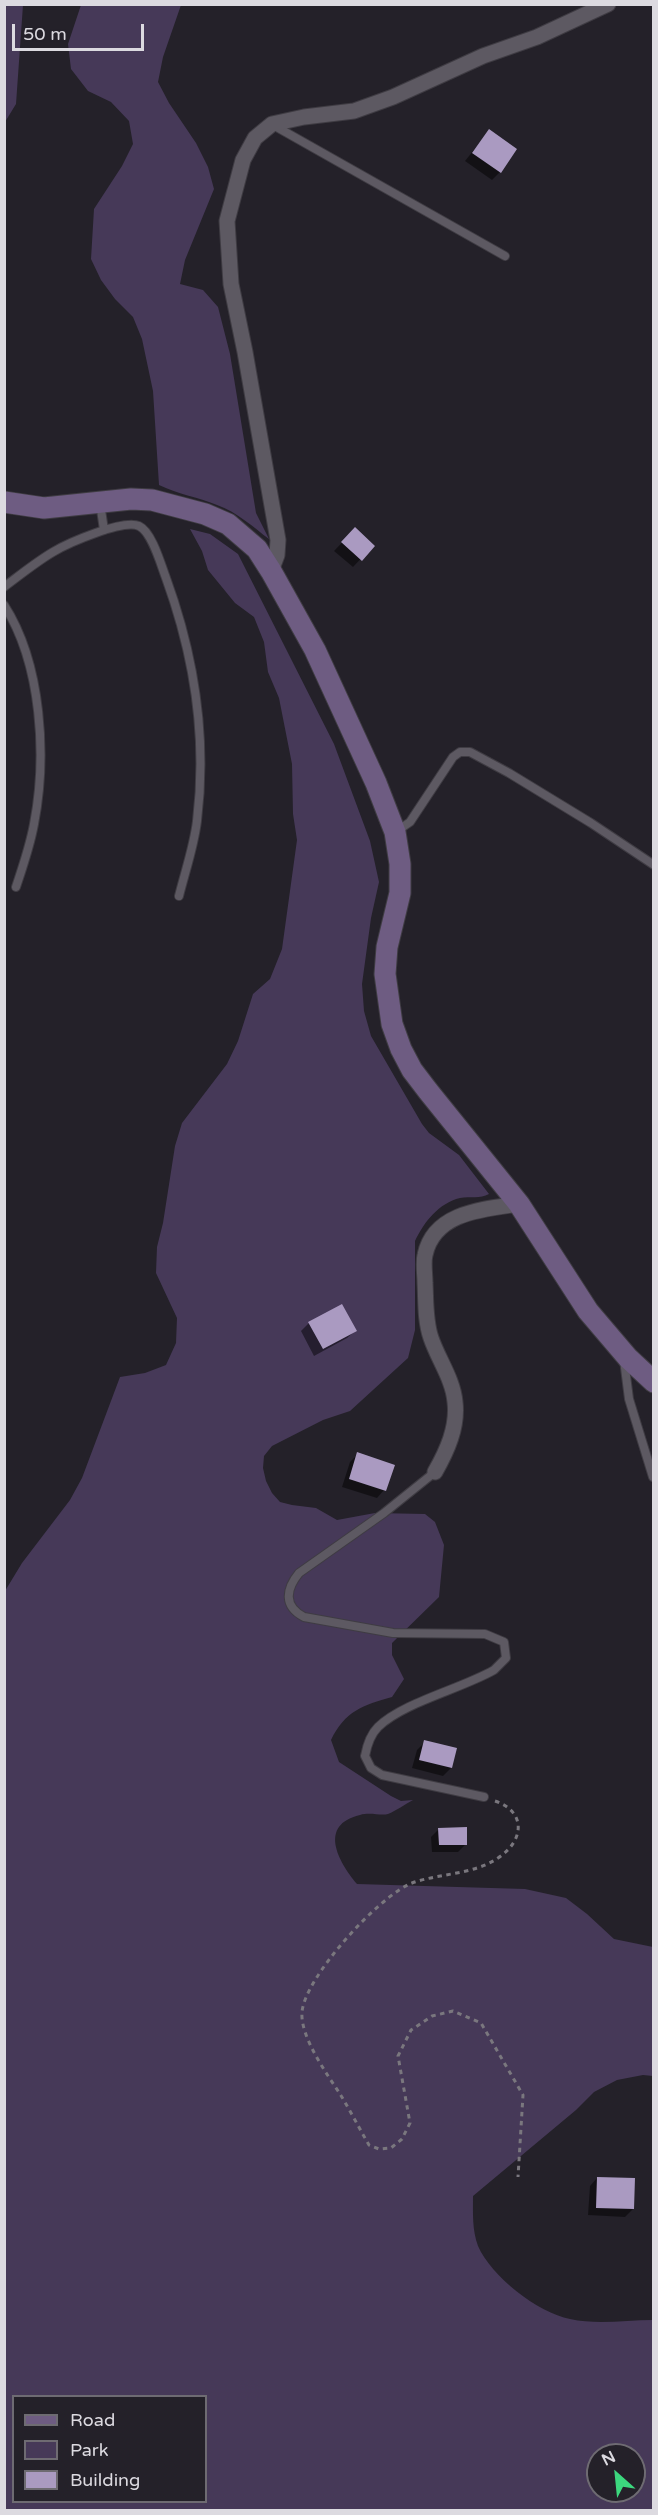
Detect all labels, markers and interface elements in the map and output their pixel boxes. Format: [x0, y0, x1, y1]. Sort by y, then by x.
scale bar [15, 12, 147, 50]
text: 50 m [23, 23, 67, 45]
legend [12, 2395, 207, 2503]
text: Road [70, 2409, 115, 2431]
text: Park [70, 2439, 108, 2461]
north arrow [586, 2443, 646, 2503]
text: N [598, 2447, 619, 2471]
text: Building [70, 2469, 140, 2491]

